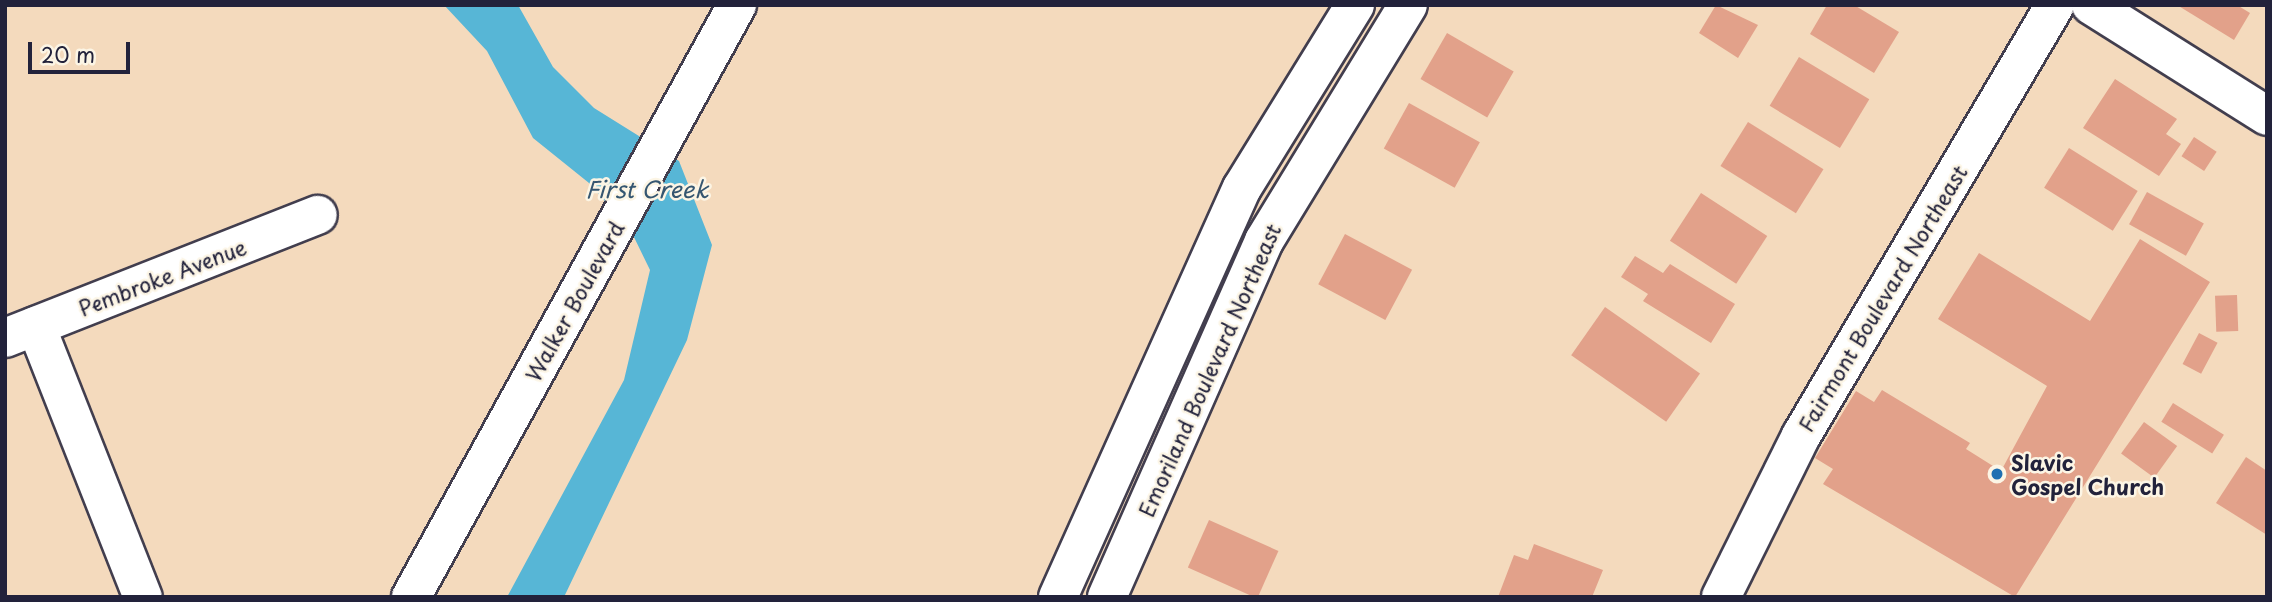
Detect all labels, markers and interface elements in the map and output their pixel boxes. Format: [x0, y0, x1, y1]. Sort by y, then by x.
scale bar [32, 28, 133, 72]
text: 20 m [41, 38, 95, 70]
street label: Fairmont Boulevard Northeast [1792, 160, 1972, 436]
water label: First Creek [585, 175, 709, 203]
street label: Walker Boulevard [519, 216, 629, 386]
street label: Emoriland Boulevard Northeast [1133, 220, 1285, 520]
street label: Pembroke Avenue [74, 233, 250, 321]
place label: Slavic Gospel Church [2011, 449, 2164, 499]
marker: Slavic Gospel Church [1989, 466, 2005, 482]

